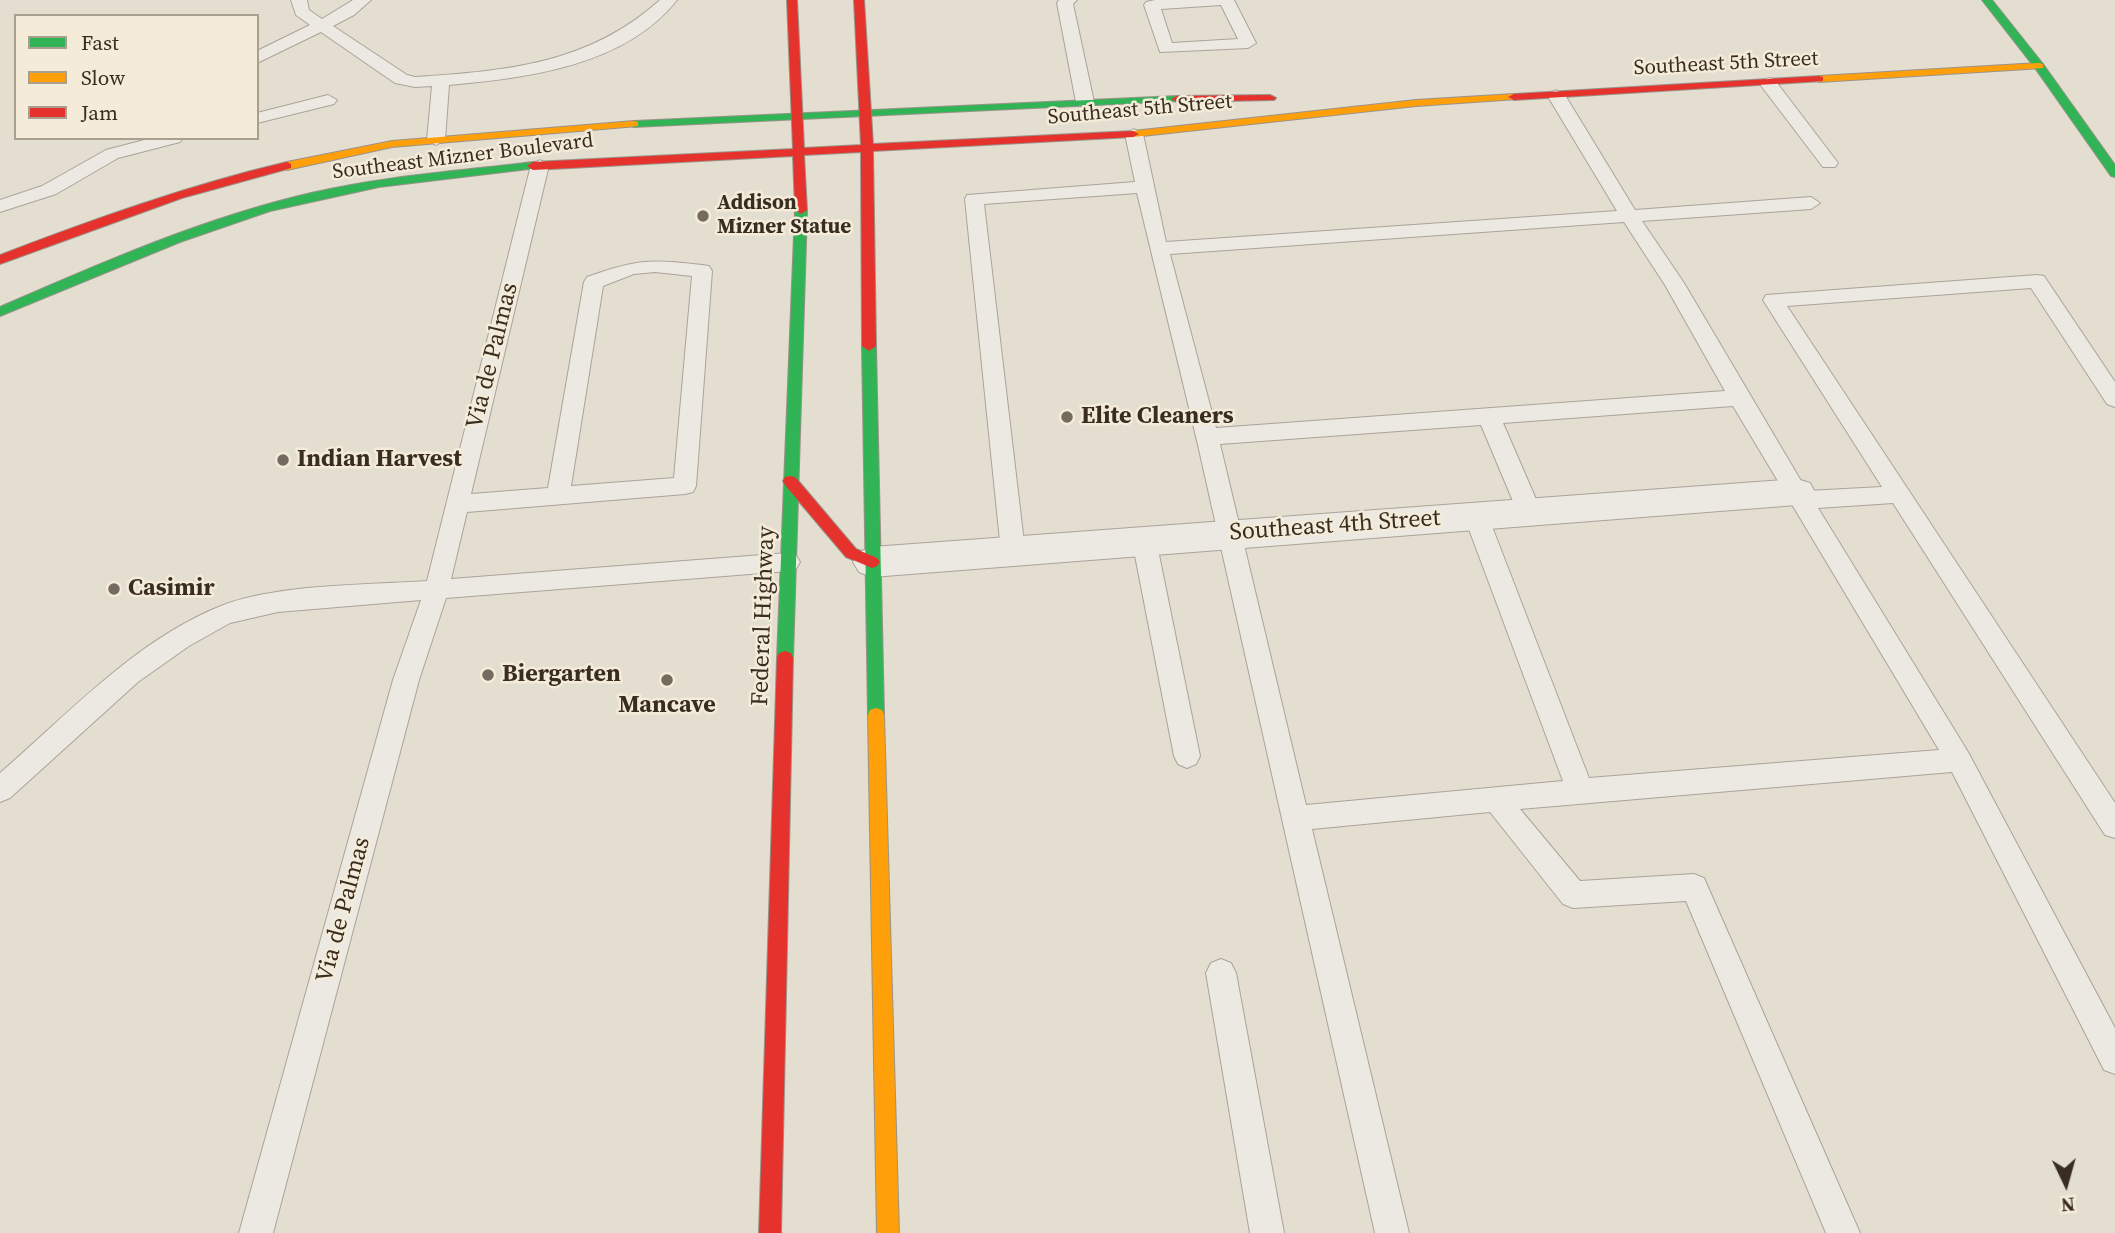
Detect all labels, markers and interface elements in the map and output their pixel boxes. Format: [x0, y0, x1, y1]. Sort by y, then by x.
legend [14, 14, 259, 140]
text: Fast [81, 28, 119, 57]
street label: Southeast 5th Street [1633, 47, 1819, 81]
text: Slow [81, 63, 125, 92]
street label: Southeast 5th Street [1047, 89, 1233, 131]
text: Jam [81, 98, 118, 127]
street label: Southeast Mizner Boulevard [331, 128, 595, 186]
place label: Addison Mizner Statue [717, 191, 851, 241]
marker: Addison Mizner Statue [695, 208, 711, 224]
street label: Via de Palmas [461, 280, 525, 432]
place label: Elite Cleaners [1081, 403, 1234, 431]
marker: Elite Cleaners [1059, 409, 1075, 425]
place label: Indian Harvest [297, 446, 462, 474]
marker: Indian Harvest [275, 452, 291, 468]
street label: Southeast 4th Street [1229, 504, 1441, 548]
street label: Federal Highway [746, 526, 782, 706]
place label: Casimir [128, 575, 215, 603]
marker: Casimir [106, 581, 122, 597]
place label: Biergarten [502, 661, 621, 689]
marker: Biergarten [480, 667, 496, 683]
marker: Mancave [659, 672, 675, 688]
place label: Mancave [618, 692, 716, 720]
street label: Via de Palmas [311, 834, 377, 986]
north arrow [2031, 1149, 2101, 1219]
text: N [2060, 1191, 2076, 1218]

